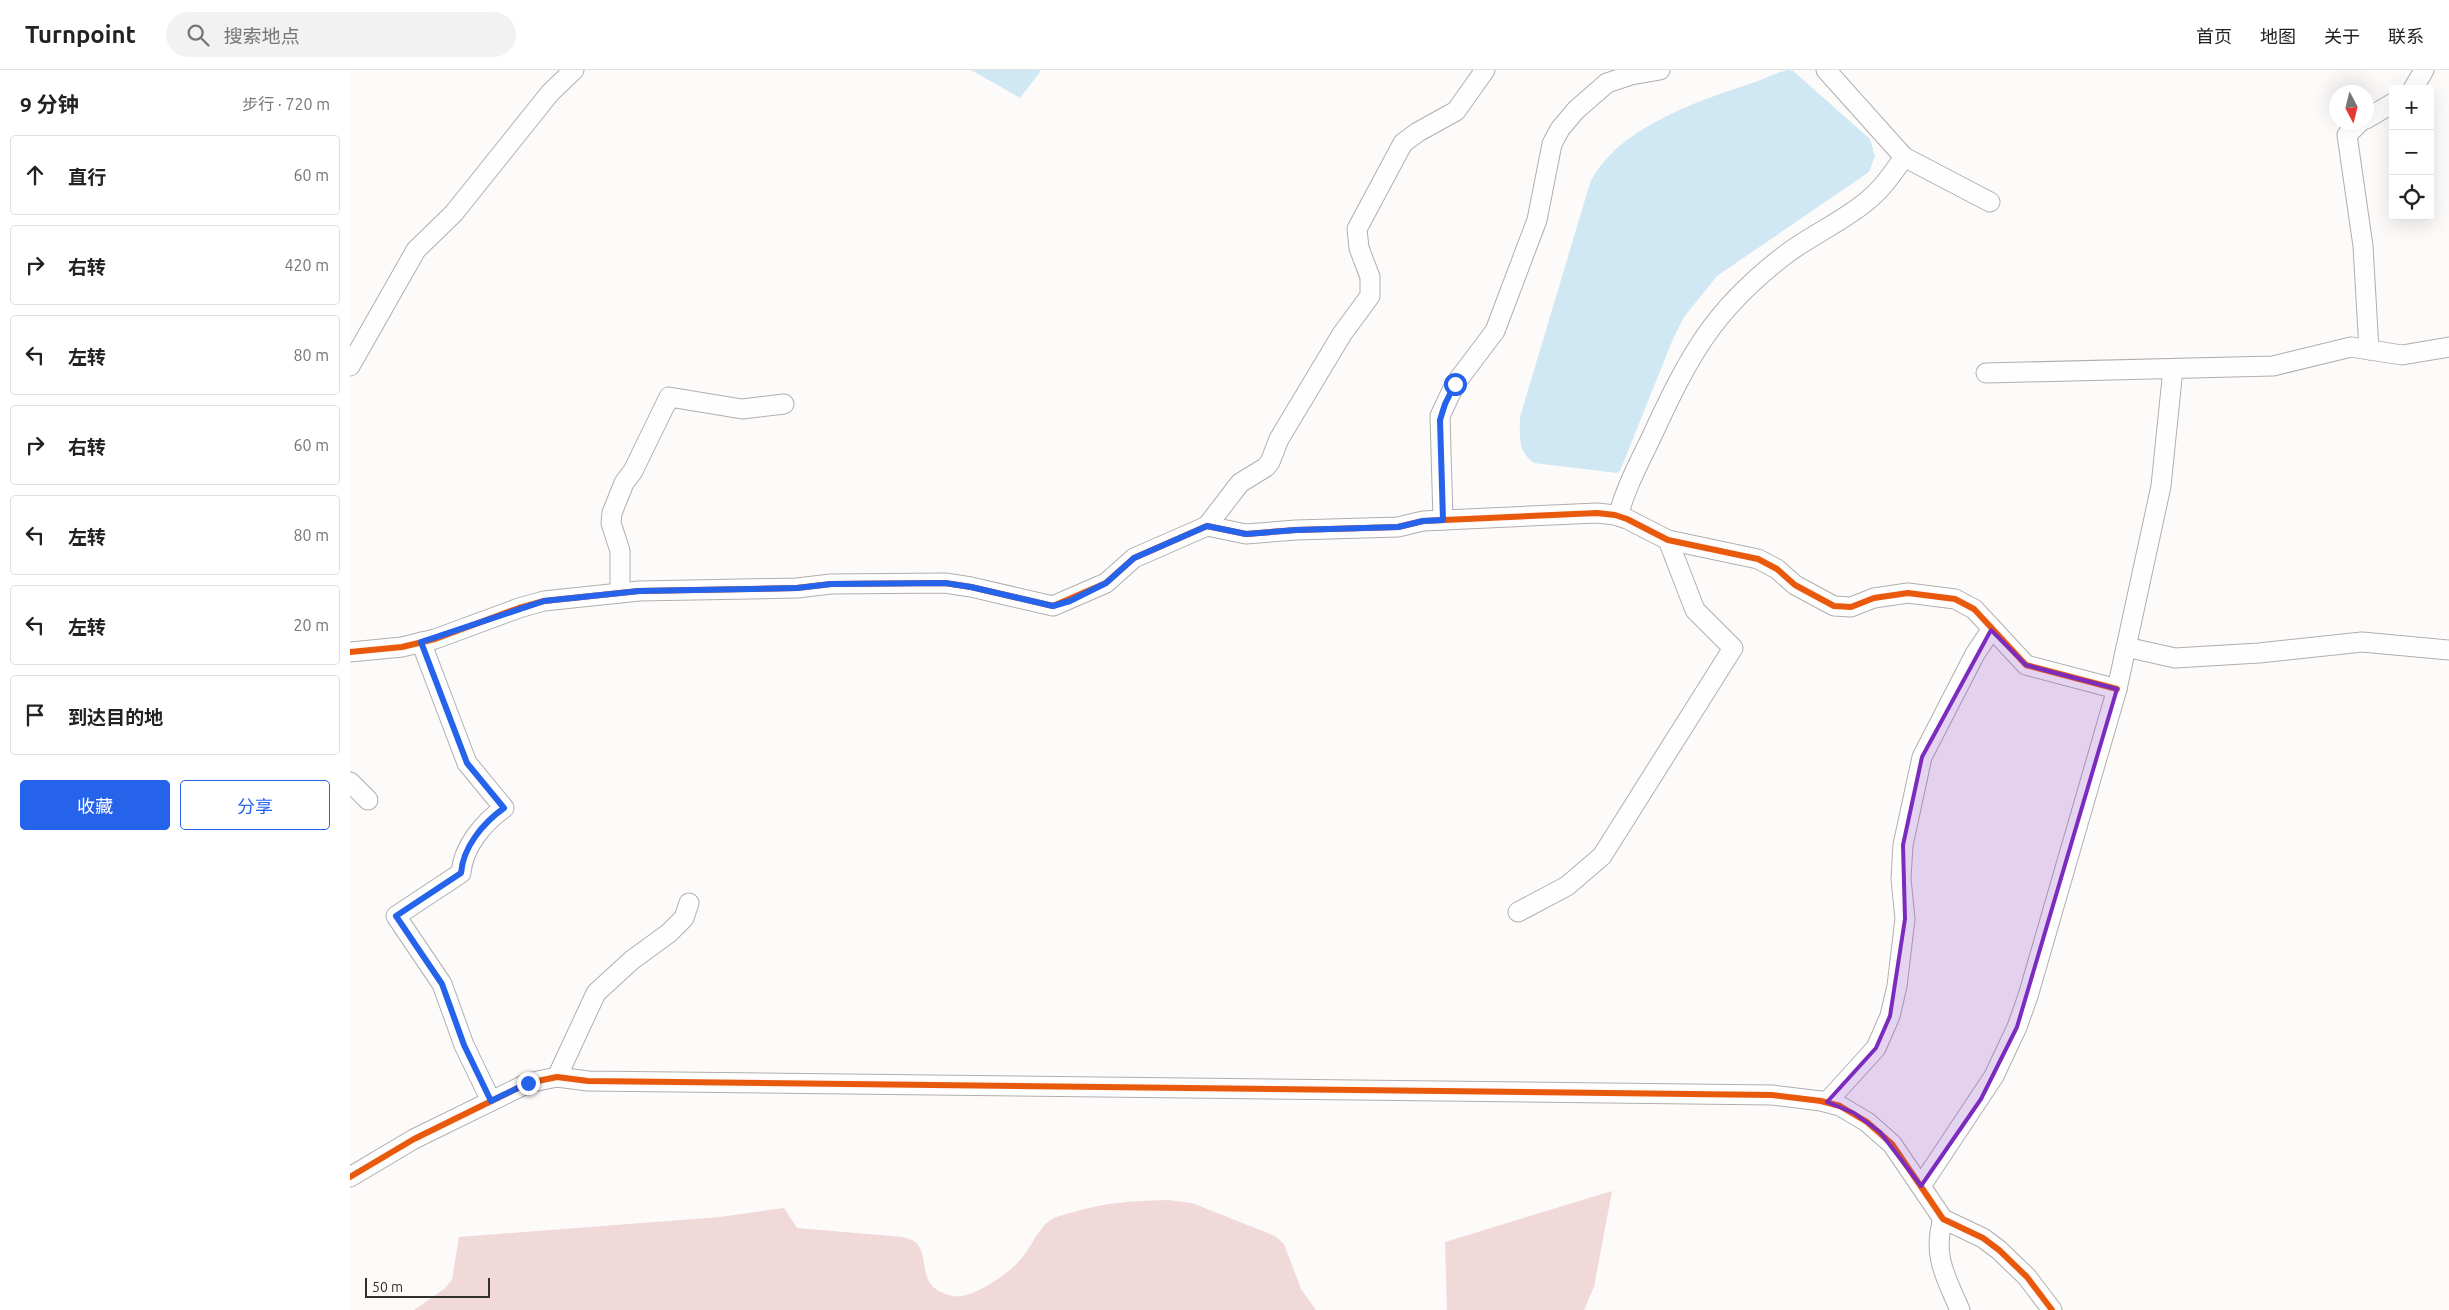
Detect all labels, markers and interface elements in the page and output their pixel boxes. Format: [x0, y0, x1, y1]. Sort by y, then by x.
search box [166, 12, 516, 57]
text: Turnpoint [25, 21, 136, 48]
icon: search [184, 21, 212, 49]
text: 搜索地点 [224, 25, 300, 47]
text: 首页 [2196, 26, 2232, 46]
text: 地图 [2260, 26, 2296, 46]
text: 关于 [2324, 26, 2360, 46]
text: 联系 [2388, 26, 2424, 46]
north arrow [2329, 85, 2374, 130]
map controls [2389, 85, 2434, 220]
button: + [2389, 85, 2434, 130]
text: 9 分钟 [20, 92, 79, 116]
text: 步行 · 720 m [242, 95, 330, 113]
button: − [2389, 130, 2434, 175]
icon: ahead [21, 161, 49, 189]
text: 直行 [68, 166, 106, 188]
text: 60 m [293, 166, 329, 184]
button: locate [2389, 175, 2434, 220]
icon: right [21, 251, 49, 279]
text: 右转 [68, 256, 106, 278]
text: 420 m [284, 256, 329, 274]
icon: left [21, 341, 49, 369]
text: 左转 [68, 346, 106, 368]
text: 80 m [293, 346, 329, 364]
route start [1444, 373, 1467, 396]
icon: right [21, 431, 49, 459]
text: 右转 [68, 436, 106, 458]
text: 60 m [293, 436, 329, 454]
icon: left [21, 521, 49, 549]
text: 左转 [68, 526, 106, 548]
text: 80 m [293, 526, 329, 544]
icon: left [21, 611, 49, 639]
text: 左转 [68, 616, 106, 638]
text: 20 m [293, 616, 329, 634]
icon: arrive [21, 701, 49, 729]
text: 到达目的地 [68, 706, 163, 728]
button: 收藏 [20, 780, 170, 830]
button: 分享 [180, 780, 330, 830]
route end [517, 1072, 540, 1095]
scale bar [365, 1275, 490, 1298]
text: 50 m [372, 1279, 403, 1295]

